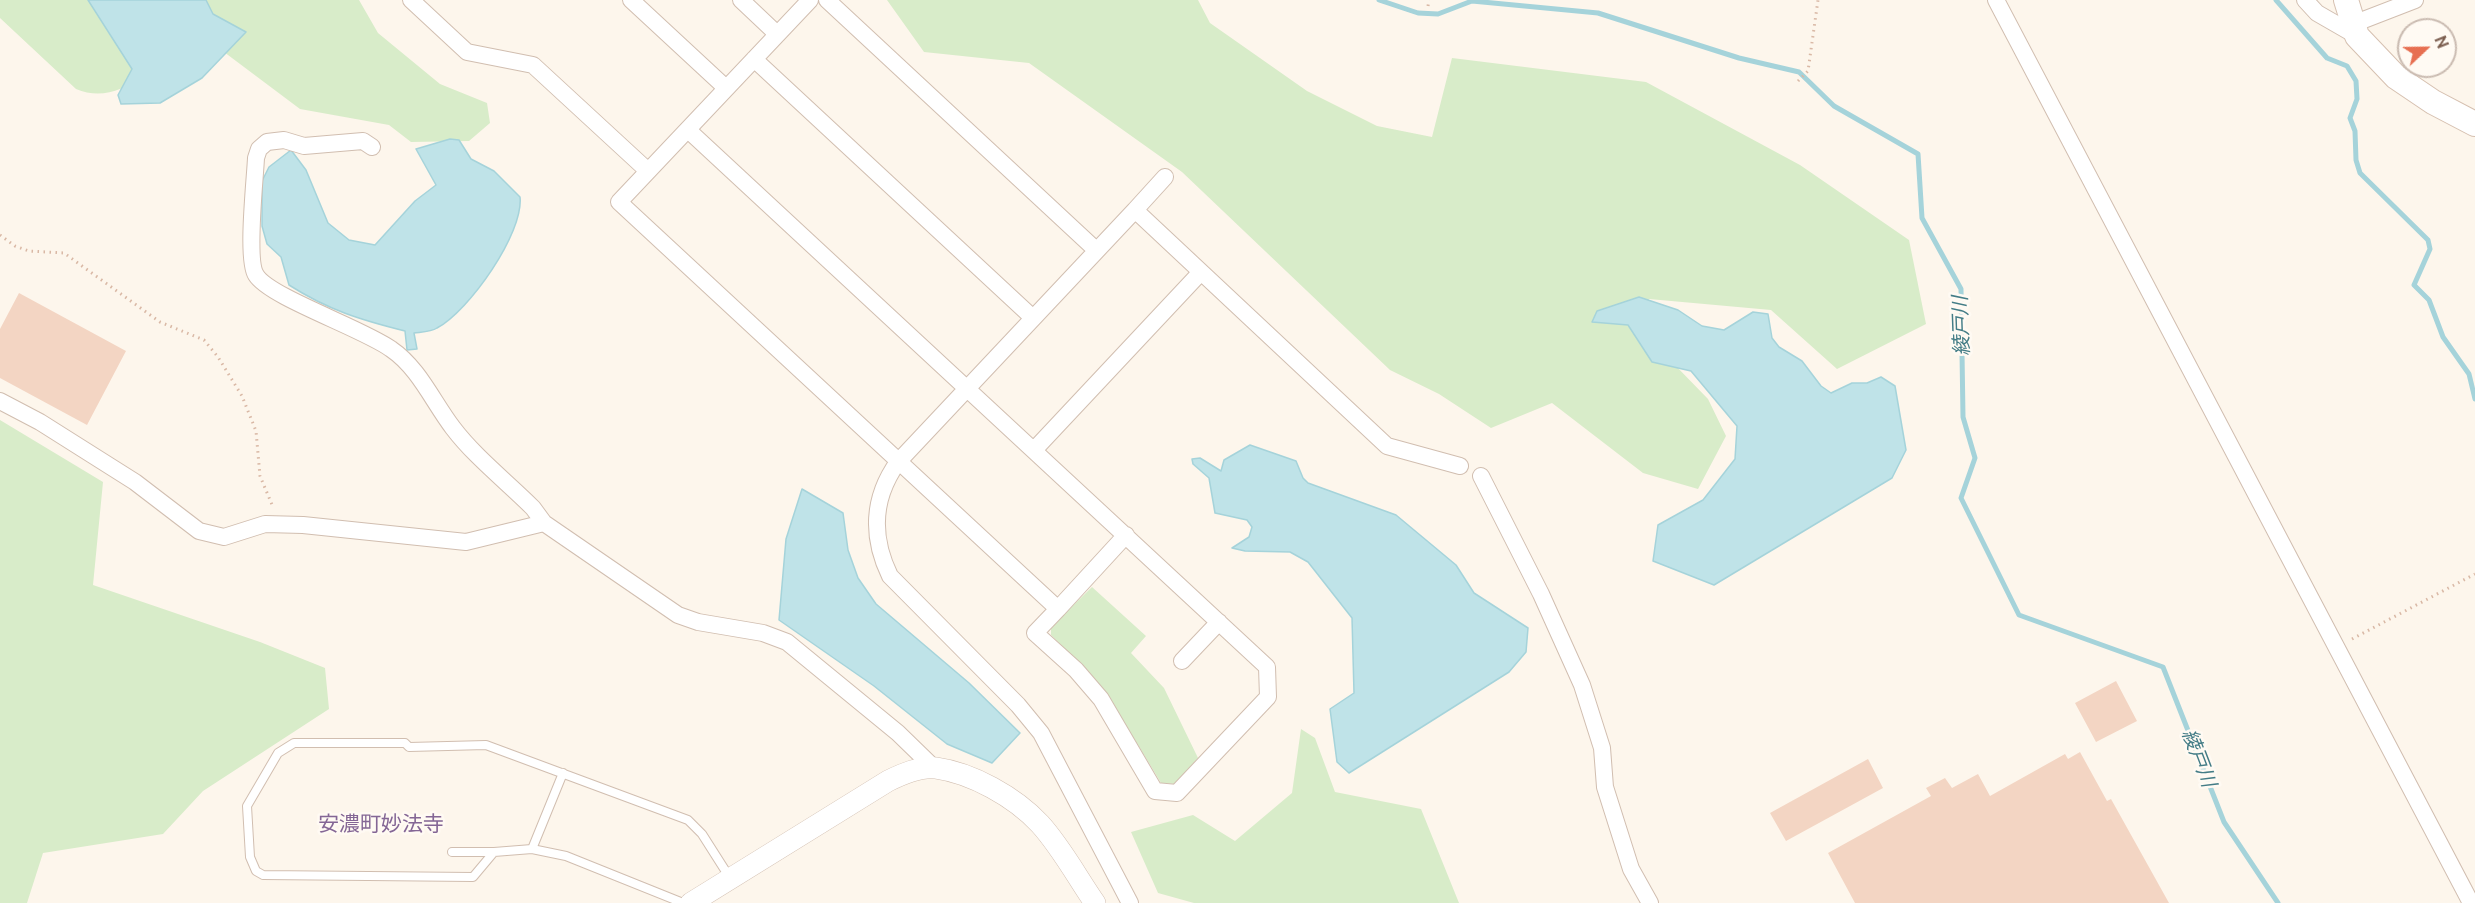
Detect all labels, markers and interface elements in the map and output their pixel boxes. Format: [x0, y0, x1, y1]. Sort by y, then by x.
north arrow [2397, 18, 2457, 78]
text: N [2431, 33, 2452, 51]
water label: 綾戸川 [1948, 296, 1974, 356]
water label: 綾戸川 [2177, 726, 2221, 790]
district label: 安濃町妙法寺 [318, 811, 444, 837]

